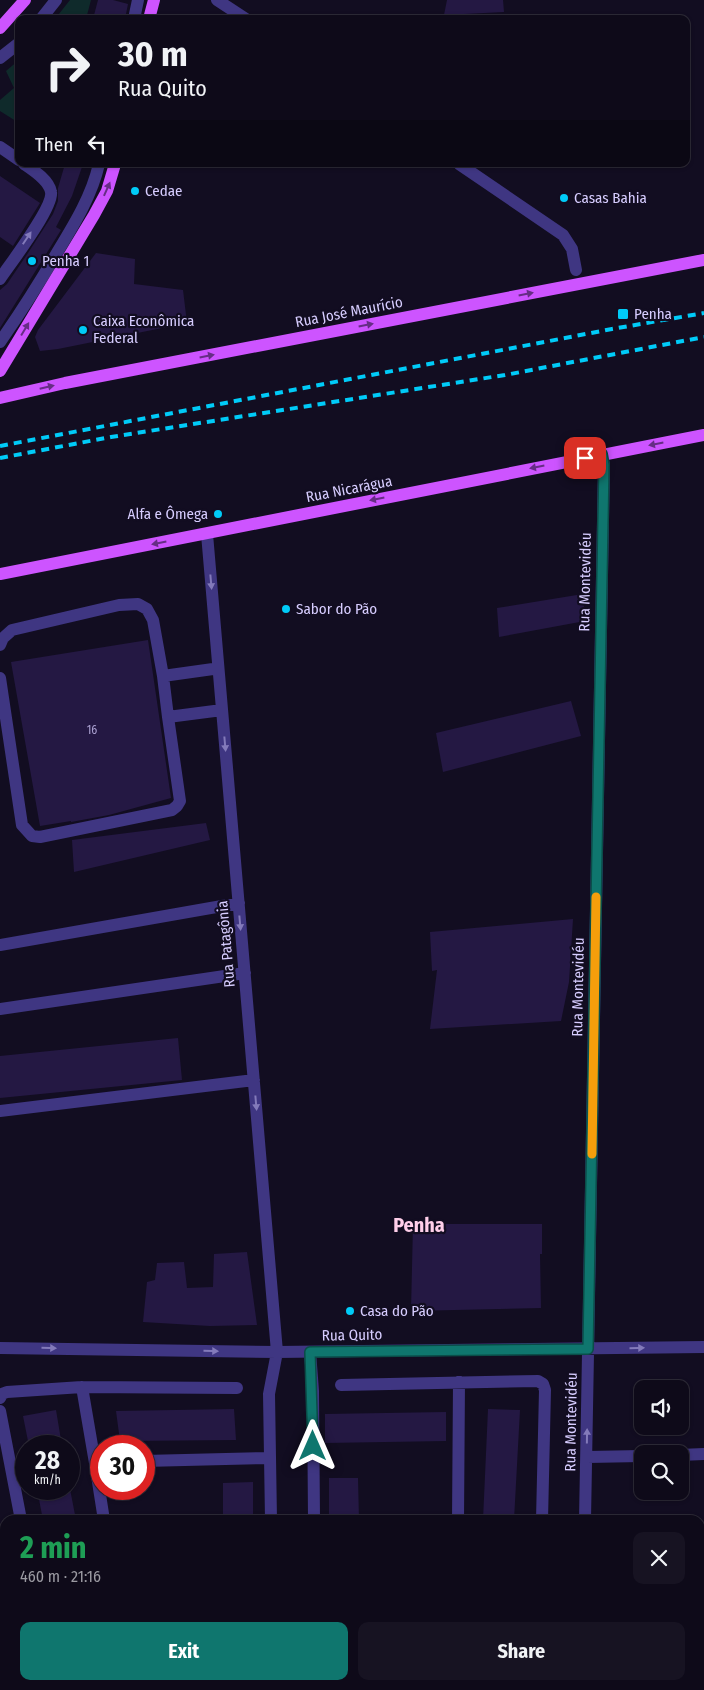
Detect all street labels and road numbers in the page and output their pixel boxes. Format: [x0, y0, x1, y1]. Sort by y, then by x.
street label: Rua José Maurício [294, 293, 404, 331]
street label: Rua Nicarágua [304, 472, 394, 506]
street label: Rua Montevidéu [575, 532, 595, 632]
street label: Rua Patagônia [213, 900, 239, 988]
street label: Rua Montevidéu [568, 937, 588, 1037]
street label: Rua Quito [322, 1325, 383, 1345]
street label: Rua Montevidéu [561, 1372, 581, 1472]

